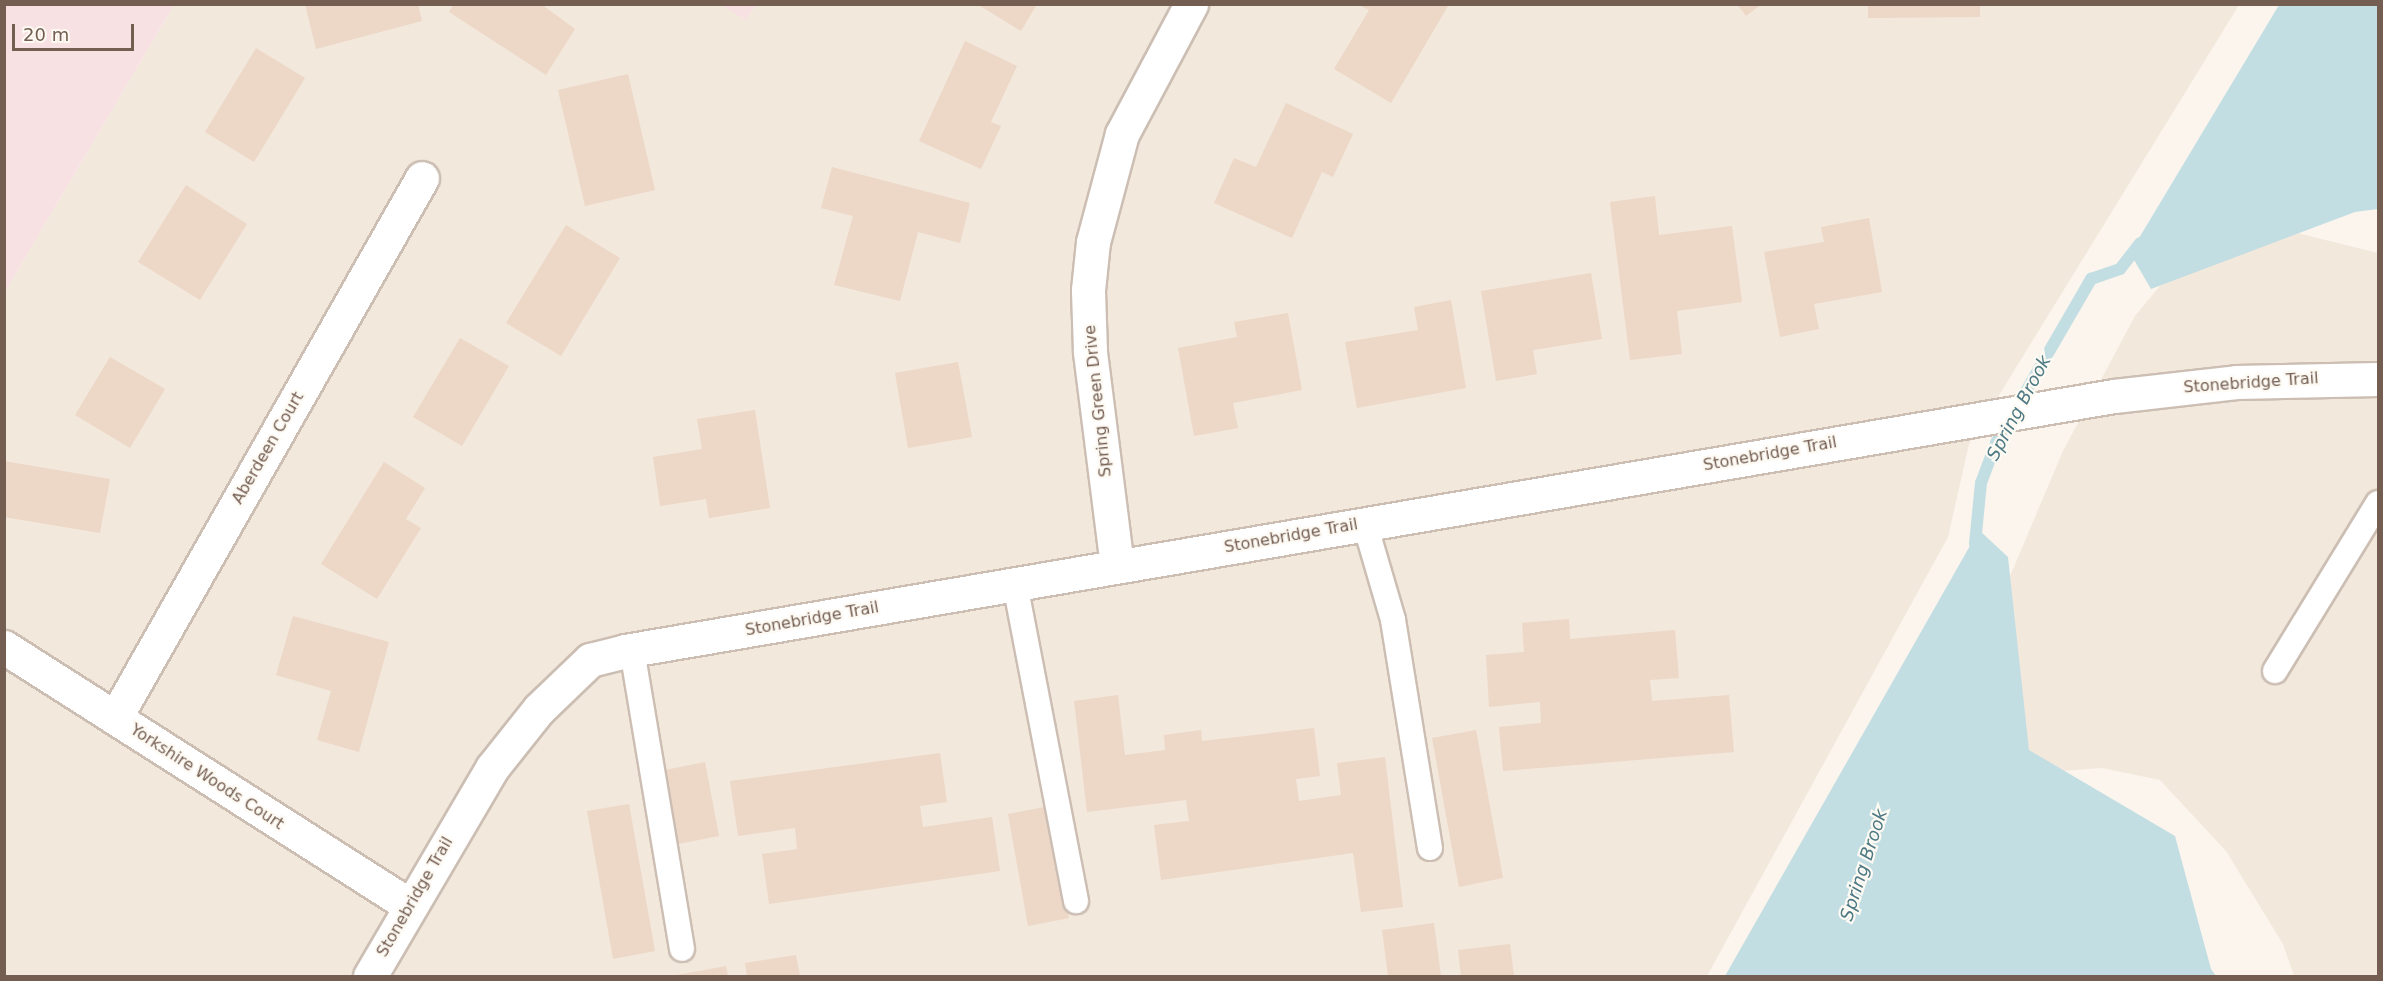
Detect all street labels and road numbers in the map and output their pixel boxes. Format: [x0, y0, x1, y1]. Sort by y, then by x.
street label: Spring Green Drive [1080, 324, 1116, 478]
street label: Stonebridge Trail [2183, 369, 2319, 397]
street label: Aberdeen Court [228, 389, 308, 507]
street label: Stonebridge Trail [1702, 433, 1838, 475]
street label: Stonebridge Trail [1223, 515, 1359, 557]
street label: Stonebridge Trail [744, 598, 880, 640]
street label: Yorkshire Woods Court [127, 720, 287, 834]
street label: Stonebridge Trail [373, 834, 457, 960]

